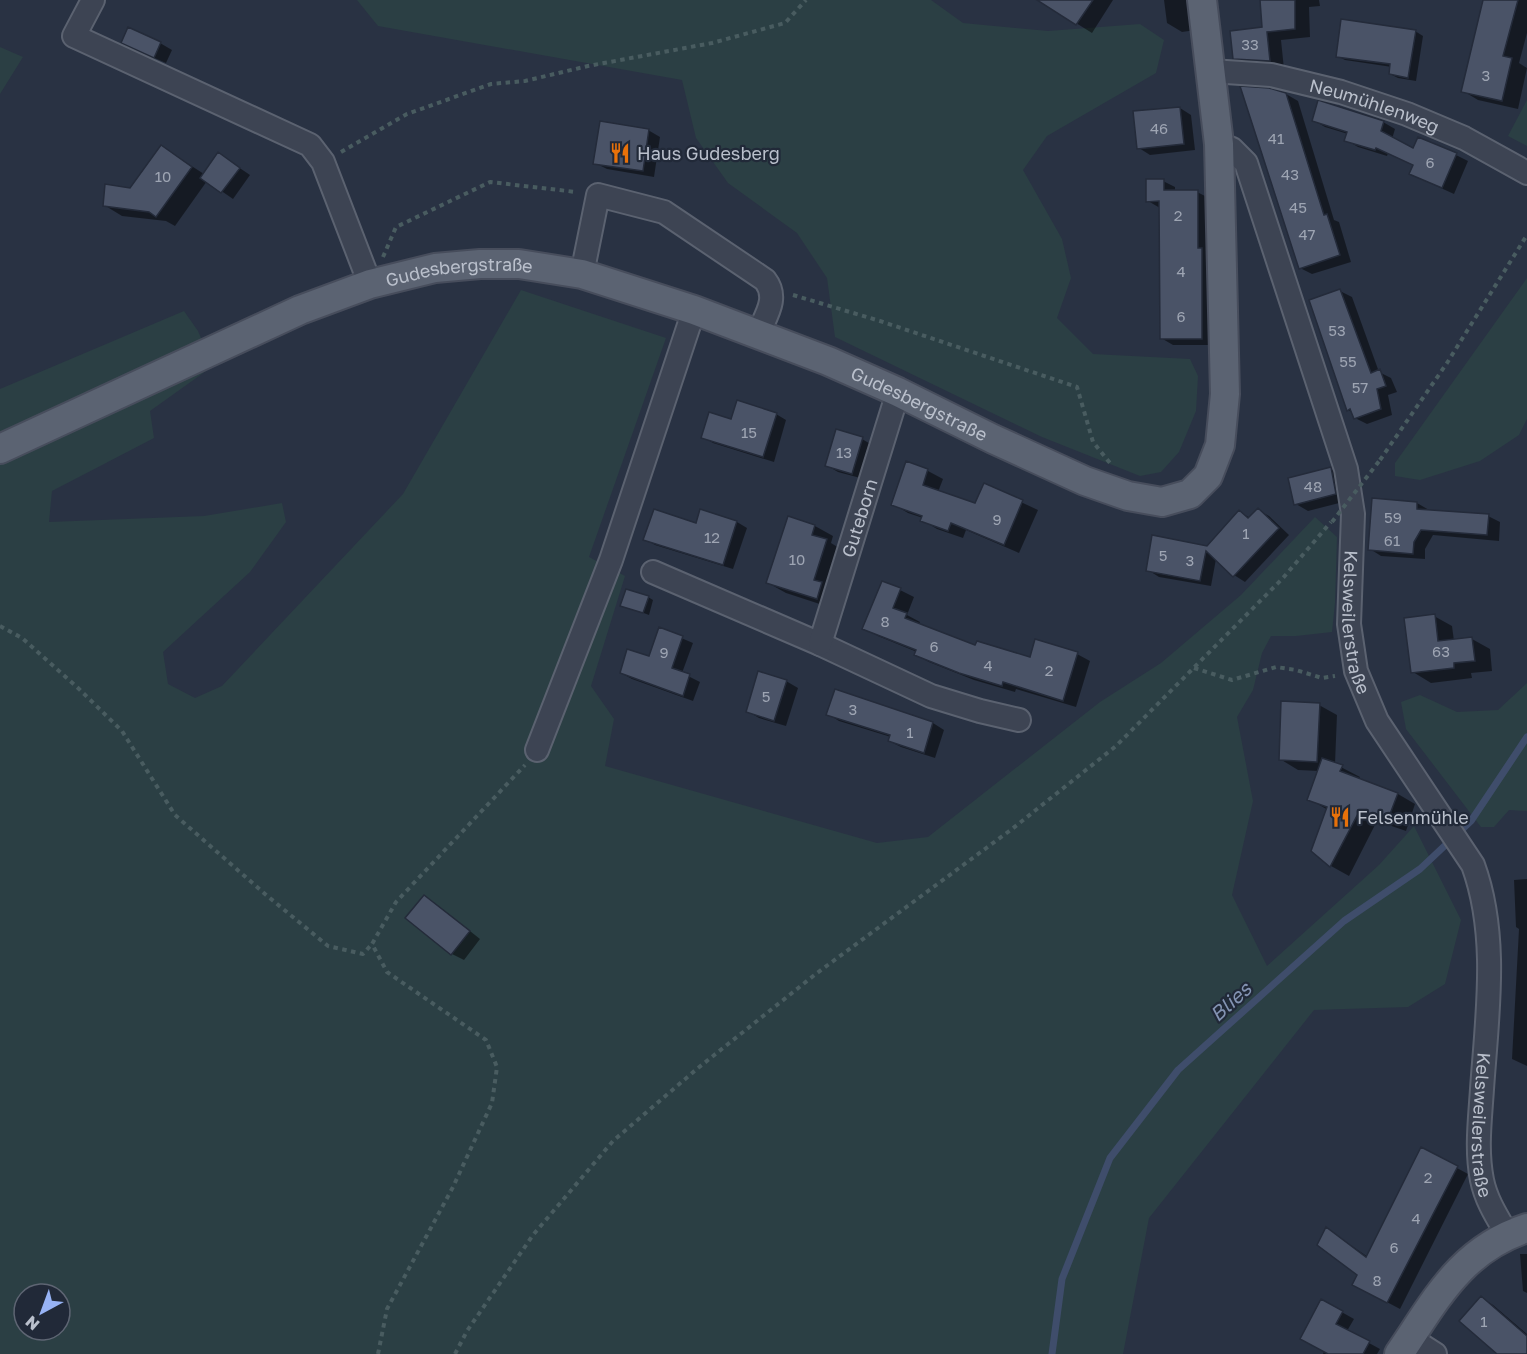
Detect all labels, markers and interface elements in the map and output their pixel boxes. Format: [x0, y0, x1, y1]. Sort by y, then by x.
house number: 33 [1241, 35, 1259, 53]
house number: 3 [1482, 66, 1490, 84]
street label: Neumühlenweg [1307, 74, 1443, 137]
house number: 46 [1150, 119, 1168, 137]
house number: 41 [1268, 129, 1284, 147]
restaurant icon: Haus Gudesberg [608, 141, 632, 165]
place label: Haus Gudesberg [637, 142, 780, 164]
house number: 6 [1425, 153, 1435, 171]
house number: 43 [1281, 165, 1299, 183]
house number: 10 [155, 167, 171, 185]
house number: 45 [1289, 198, 1307, 216]
house number: 2 [1174, 206, 1182, 224]
house number: 47 [1298, 225, 1316, 243]
street label: Gudesbergstraße [383, 253, 535, 291]
house number: 4 [1176, 262, 1186, 280]
house number: 6 [1176, 307, 1186, 325]
house number: 53 [1328, 321, 1346, 339]
house number: 55 [1339, 352, 1357, 370]
street label: Gudesbergstraße [848, 362, 991, 446]
house number: 57 [1352, 378, 1368, 396]
house number: 15 [741, 423, 757, 441]
house number: 13 [836, 443, 852, 461]
street label: Guteborn [837, 476, 882, 560]
house number: 48 [1304, 477, 1322, 495]
house number: 59 [1384, 508, 1402, 526]
house number: 9 [992, 510, 1002, 528]
house number: 1 [1242, 524, 1250, 542]
house number: 12 [704, 528, 720, 546]
house number: 61 [1384, 531, 1400, 549]
house number: 5 [1159, 546, 1167, 564]
house number: 10 [789, 550, 805, 568]
street label: Kelsweilerstraße [1338, 550, 1375, 697]
house number: 3 [1186, 551, 1194, 569]
house number: 8 [880, 612, 890, 630]
house number: 6 [929, 637, 939, 655]
house number: 63 [1432, 642, 1450, 660]
house number: 9 [659, 643, 669, 661]
house number: 4 [983, 656, 993, 674]
house number: 2 [1045, 661, 1053, 679]
house number: 5 [762, 687, 770, 705]
house number: 3 [849, 700, 857, 718]
house number: 1 [906, 723, 914, 741]
restaurant icon: Felsenmühle [1328, 805, 1352, 829]
place label: Felsenmühle [1357, 806, 1469, 828]
water label: Blies [1204, 975, 1257, 1026]
street label: Kelsweilerstraße [1468, 1052, 1497, 1200]
house number: 2 [1424, 1168, 1432, 1186]
house number: 4 [1411, 1209, 1421, 1227]
house number: 6 [1389, 1238, 1399, 1256]
house number: 8 [1372, 1271, 1382, 1289]
north arrow [12, 1282, 72, 1342]
text: N [21, 1312, 43, 1335]
house number: 1 [1480, 1312, 1488, 1330]

